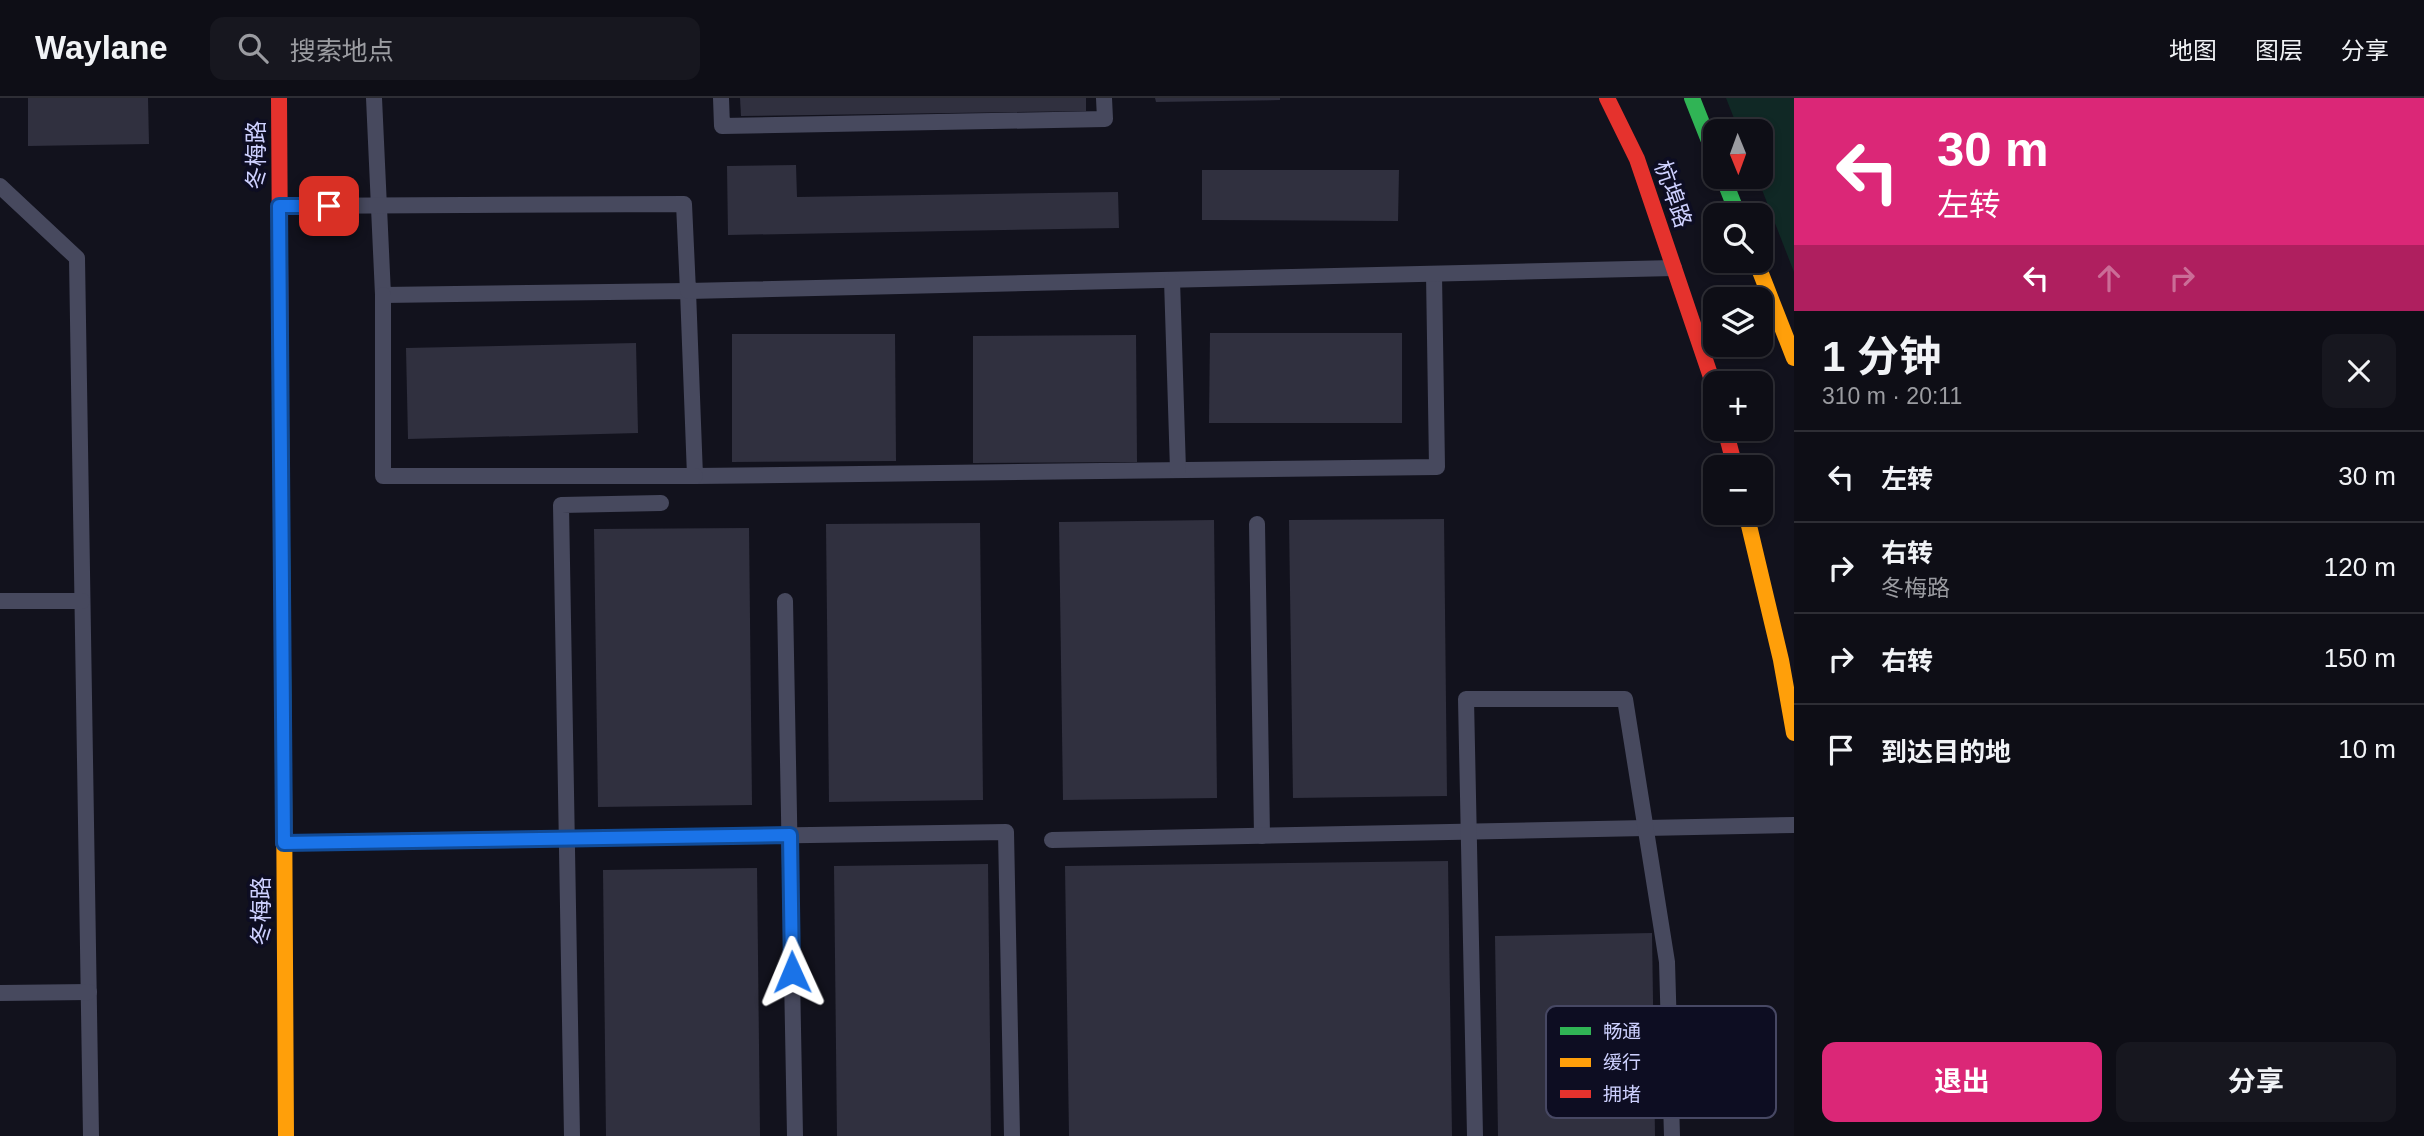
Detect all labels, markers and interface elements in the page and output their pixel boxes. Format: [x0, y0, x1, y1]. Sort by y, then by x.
search box [210, 17, 700, 80]
text: Waylane [35, 29, 168, 66]
icon: search [234, 29, 272, 67]
text: 搜索地点 [290, 36, 394, 66]
text: 地图 [2169, 37, 2217, 64]
text: 图层 [2255, 37, 2303, 64]
text: 分享 [2341, 37, 2389, 64]
north arrow [1703, 119, 1773, 189]
map controls [1703, 119, 1773, 525]
street label: 冬梅路 [243, 121, 269, 190]
text: 30 m [1937, 122, 2049, 176]
icon: left [1822, 126, 1913, 217]
street label: 杭埠路 [1649, 157, 1697, 231]
pin [299, 176, 359, 236]
icon: arrive [310, 187, 348, 225]
text: 左转 [1937, 187, 2001, 223]
button: search [1703, 203, 1773, 273]
icon: left [2017, 259, 2055, 297]
icon: ahead [2090, 259, 2128, 297]
icon: right [2163, 259, 2201, 297]
button: layers [1703, 287, 1773, 357]
text: 1 分钟 [1822, 333, 1941, 380]
button: close [2322, 334, 2396, 408]
button: + [1703, 371, 1773, 441]
text: 310 m · 20:11 [1822, 383, 1962, 409]
button: − [1703, 455, 1773, 525]
icon: left [1822, 458, 1860, 496]
text: 30 m [2338, 461, 2396, 491]
text: 左转 [1881, 464, 1933, 494]
text: 右转 [1881, 538, 1933, 568]
icon: right [1822, 549, 1860, 587]
text: 120 m [2324, 552, 2396, 582]
text: 冬梅路 [1881, 575, 1950, 601]
icon: right [1822, 640, 1860, 678]
text: 150 m [2324, 643, 2396, 673]
text: 右转 [1881, 646, 1933, 676]
icon: arrive [1822, 731, 1860, 769]
text: 10 m [2338, 734, 2396, 764]
text: 到达目的地 [1881, 737, 2011, 767]
street label: 冬梅路 [248, 877, 274, 946]
position arrow [755, 935, 829, 1009]
legend [1546, 1006, 1776, 1118]
text: 畅通 [1603, 1021, 1641, 1042]
button: 退出 [1822, 1042, 2102, 1122]
button: 分享 [2116, 1042, 2396, 1122]
text: 缓行 [1603, 1052, 1641, 1073]
text: 拥堵 [1603, 1084, 1641, 1105]

